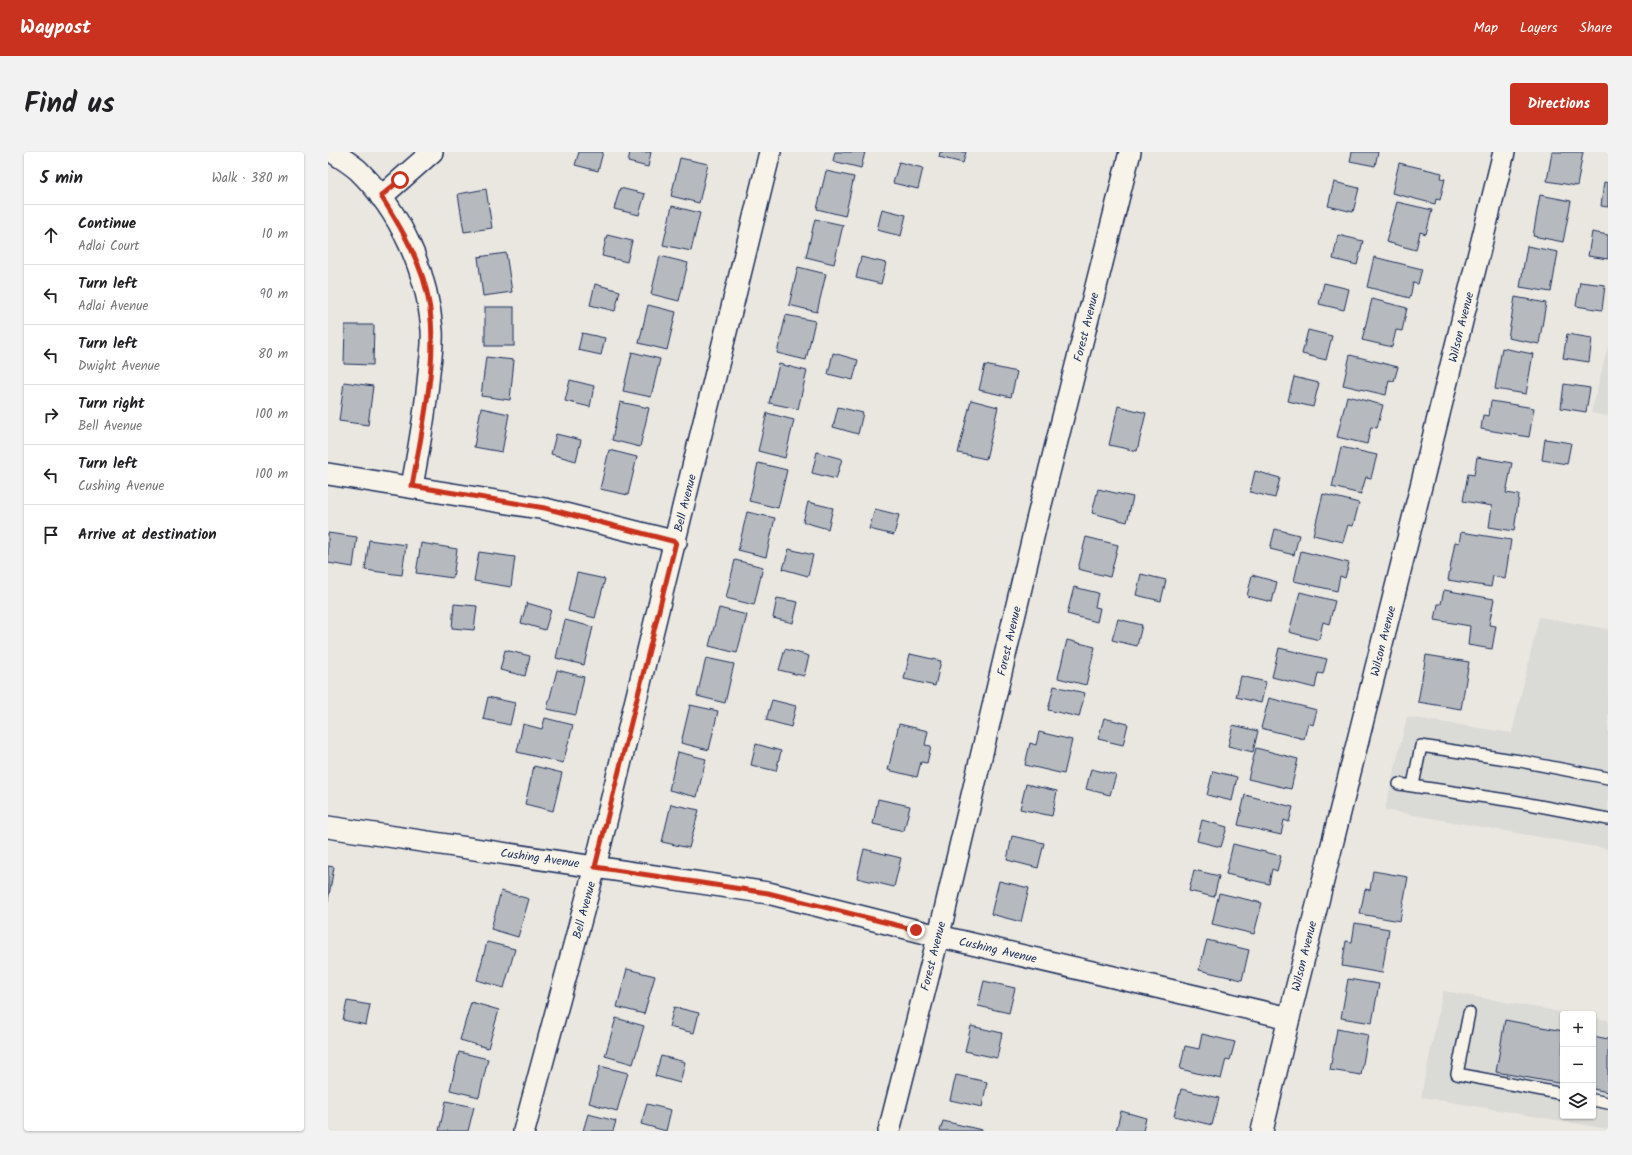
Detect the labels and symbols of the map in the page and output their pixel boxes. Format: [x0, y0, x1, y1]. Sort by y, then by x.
route start [391, 171, 409, 189]
street label: Wilson Avenue [1444, 289, 1480, 364]
street label: Forest Avenue [1069, 290, 1104, 364]
street label: Bell Avenue [669, 472, 702, 534]
street label: Wilson Avenue [1366, 603, 1402, 678]
street label: Forest Avenue [992, 604, 1027, 678]
street label: Cushing Avenue [499, 844, 581, 874]
street label: Bell Avenue [568, 879, 601, 941]
street label: Wilson Avenue [1287, 918, 1323, 993]
street label: Forest Avenue [916, 919, 951, 993]
route end [907, 921, 925, 939]
street label: Cushing Avenue [957, 932, 1039, 969]

